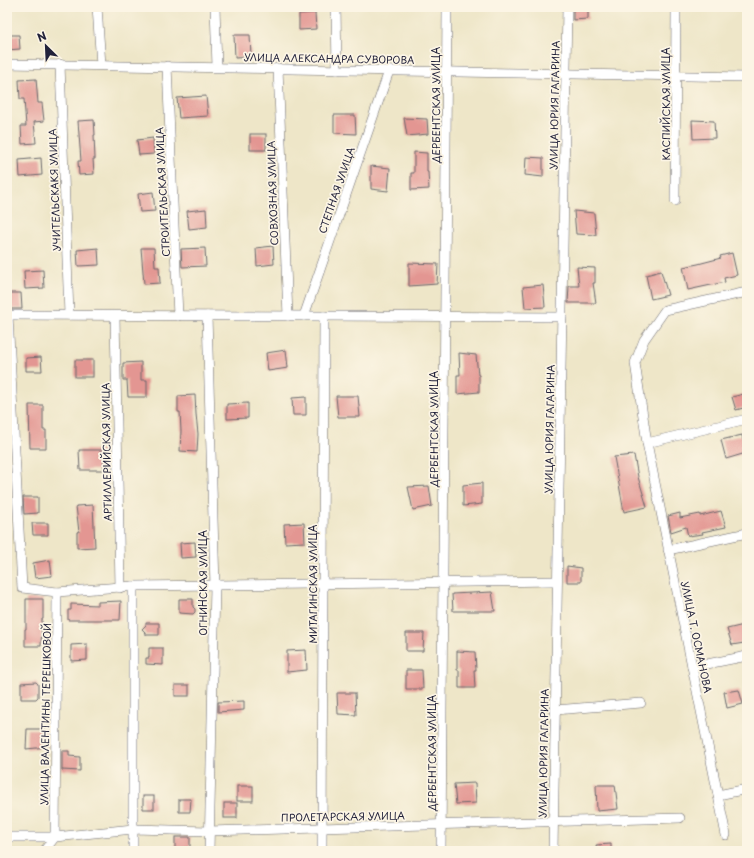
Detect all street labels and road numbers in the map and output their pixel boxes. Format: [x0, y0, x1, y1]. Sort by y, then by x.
street label: УЛИЦА ЮРИЯ ГАГАРИНА [545, 40, 563, 170]
street label: ДЕРБЕНТСКАЯ УЛИЦА [428, 47, 443, 164]
street label: КАСПИЙСКАЯ УЛИЦА [658, 47, 673, 161]
street label: УЛИЦА АЛЕКСАНДРА СУВОРОВА [244, 49, 414, 67]
street label: СТРОИТЕЛЬСКАЯ УЛИЦА [151, 126, 173, 257]
street label: УЧИТЕЛЬСКАКЯ УЛИЦА [44, 128, 64, 252]
street label: СОВХОЗНАЯ УЛИЦА [263, 140, 281, 246]
street label: СТЕПНАЯ УЛИЦА [314, 144, 358, 235]
street label: УЛИЦА ЮРИЯ ГАГАРИНА [540, 364, 558, 494]
street label: ДЕРБЕНТСКАЯ УЛИЦА [426, 371, 441, 488]
street label: АРТИЛЛЕРИЙСКАЯ УЛИЦА [97, 382, 115, 521]
street label: МИТАГИНСКАЯ УЛИЦА [305, 524, 320, 643]
street label: ОГНИНСКАЯ УЛИЦА [195, 530, 210, 636]
street label: УЛИЦА Т. ОСМАНОВА [678, 580, 716, 694]
street label: УЛИЦА ВАЛЕНТИНЫ ТЕРЕШКОВОЙ [36, 623, 54, 805]
street label: УЛИЦА ЮРИЯ ГАГАРИНА [534, 688, 552, 818]
street label: ДЕРБЕНТСКАЯ УЛИЦА [424, 695, 439, 812]
street label: ПРОЛЕТАРСКАЯ УЛИЦА [281, 807, 405, 825]

